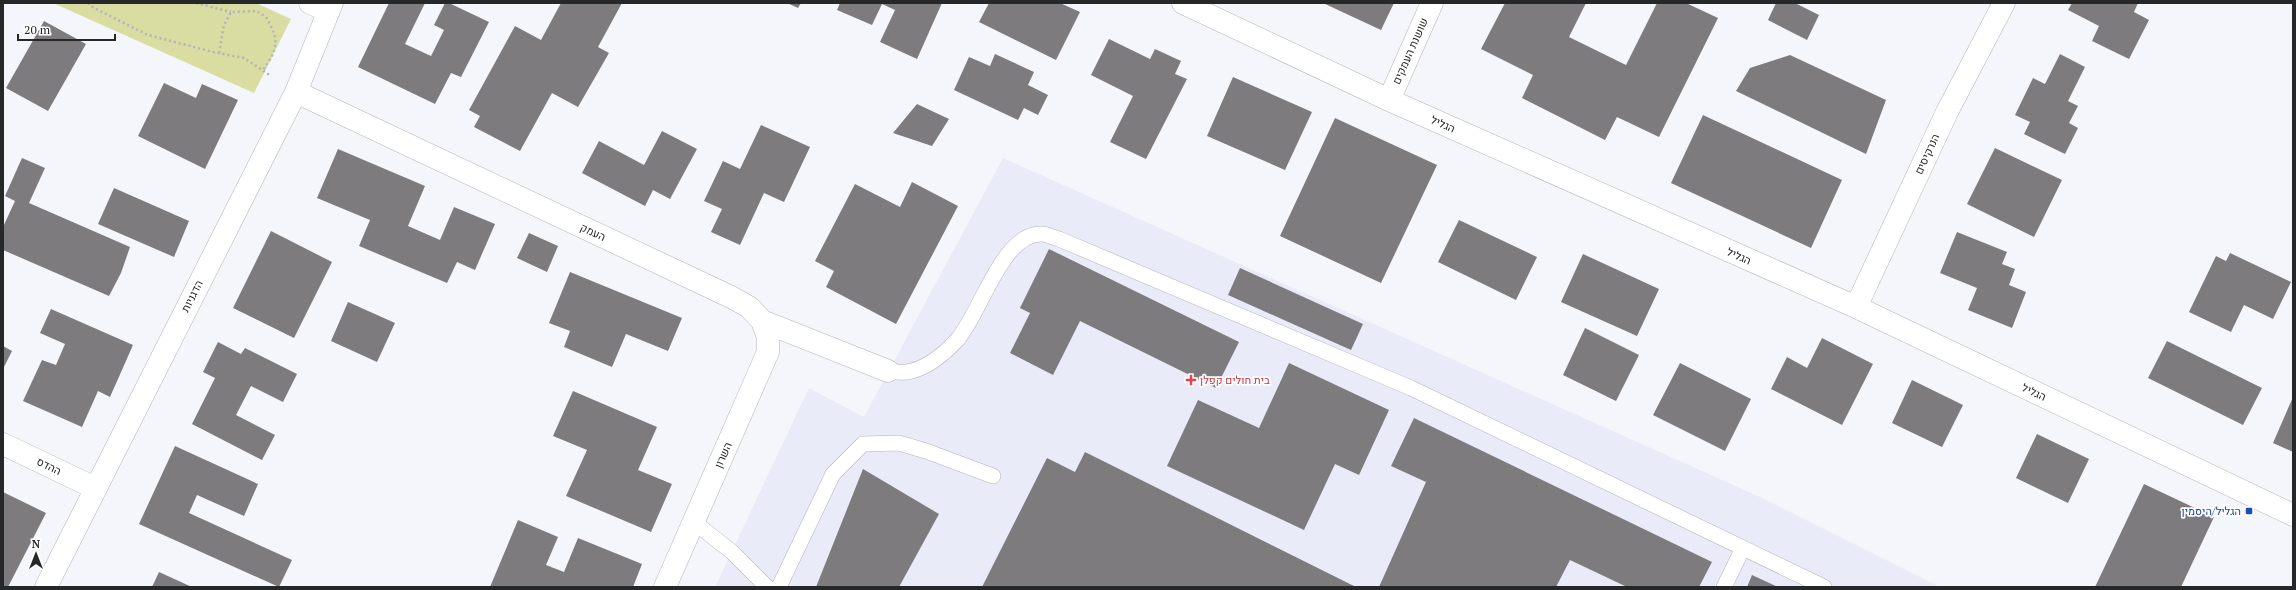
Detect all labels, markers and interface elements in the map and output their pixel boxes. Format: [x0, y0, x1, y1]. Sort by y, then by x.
scale bar [18, 16, 115, 42]
street label: שושנת העמקים [1389, 16, 1431, 86]
text: 20 m [24, 22, 51, 37]
street label: הגליל [1429, 112, 1457, 136]
street label: הנרקיסים [1912, 131, 1942, 177]
street label: העמק [578, 220, 608, 244]
street label: הגליל [1725, 244, 1753, 268]
street label: הדגניות [178, 278, 206, 314]
place label: בית חולים קפלן [1200, 373, 1270, 387]
marker: בית חולים קפלן [1185, 374, 1197, 386]
street label: הגליל [2020, 380, 2048, 404]
street label: השרון [711, 440, 735, 470]
street label: ההדס [34, 454, 64, 478]
place label: הגליל/היסמין [2182, 504, 2241, 518]
marker: הגליל/היסמין [2244, 506, 2254, 516]
north arrow [16, 534, 56, 574]
text: N [32, 537, 41, 551]

